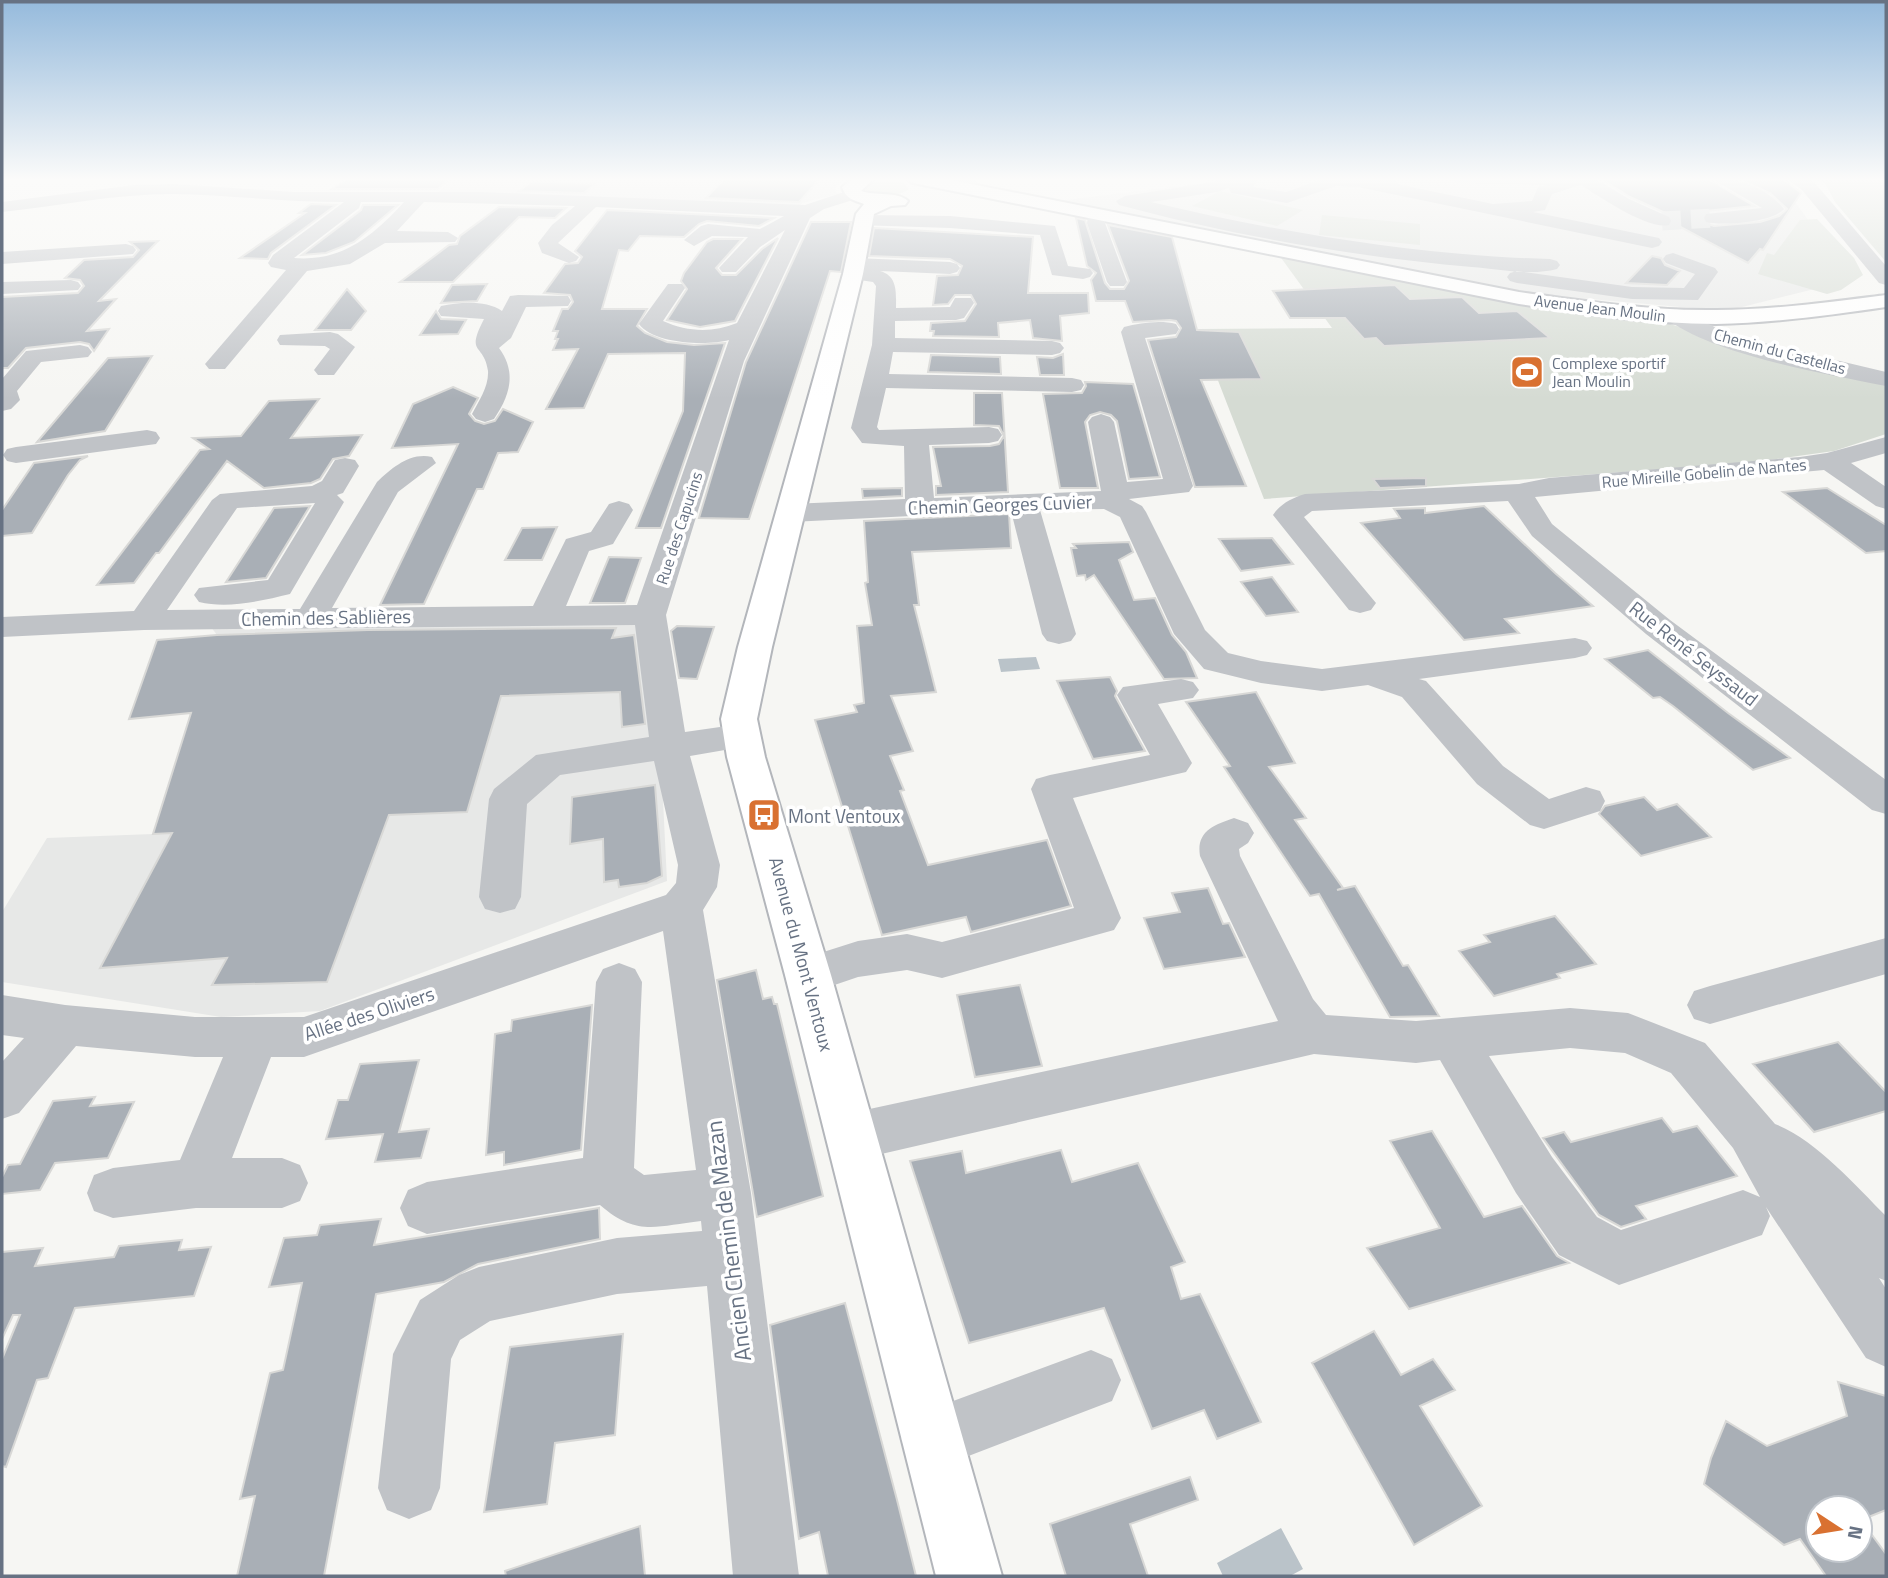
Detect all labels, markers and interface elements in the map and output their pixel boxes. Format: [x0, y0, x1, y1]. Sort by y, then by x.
street label: Avenue Jean Moulin [1533, 288, 1667, 328]
street label: Chemin du Castellas [1711, 322, 1849, 380]
place label: Complexe sportif Jean Moulin [1552, 351, 1666, 393]
sports icon: Complexe sportif Jean Moulin [1508, 353, 1546, 391]
street label: Rue Mireille Gobelin de Nantes [1601, 452, 1807, 494]
street label: Rue des Capucins [649, 468, 709, 588]
street label: Chemin Georges Cuvier [907, 486, 1093, 522]
street label: Rue René Seyssaud [1623, 593, 1765, 713]
street label: Chemin des Sablières [241, 601, 411, 633]
bus stop icon: Mont Ventoux [745, 796, 783, 834]
place label: Mont Ventoux [788, 801, 901, 830]
street label: Avenue du Mont Ventoux [762, 853, 842, 1055]
street label: Allée des Oliviers [300, 978, 438, 1048]
street label: Ancien Chemin de Mazan [696, 1119, 760, 1363]
north arrow [1804, 1494, 1874, 1564]
text: N [1841, 1523, 1872, 1542]

